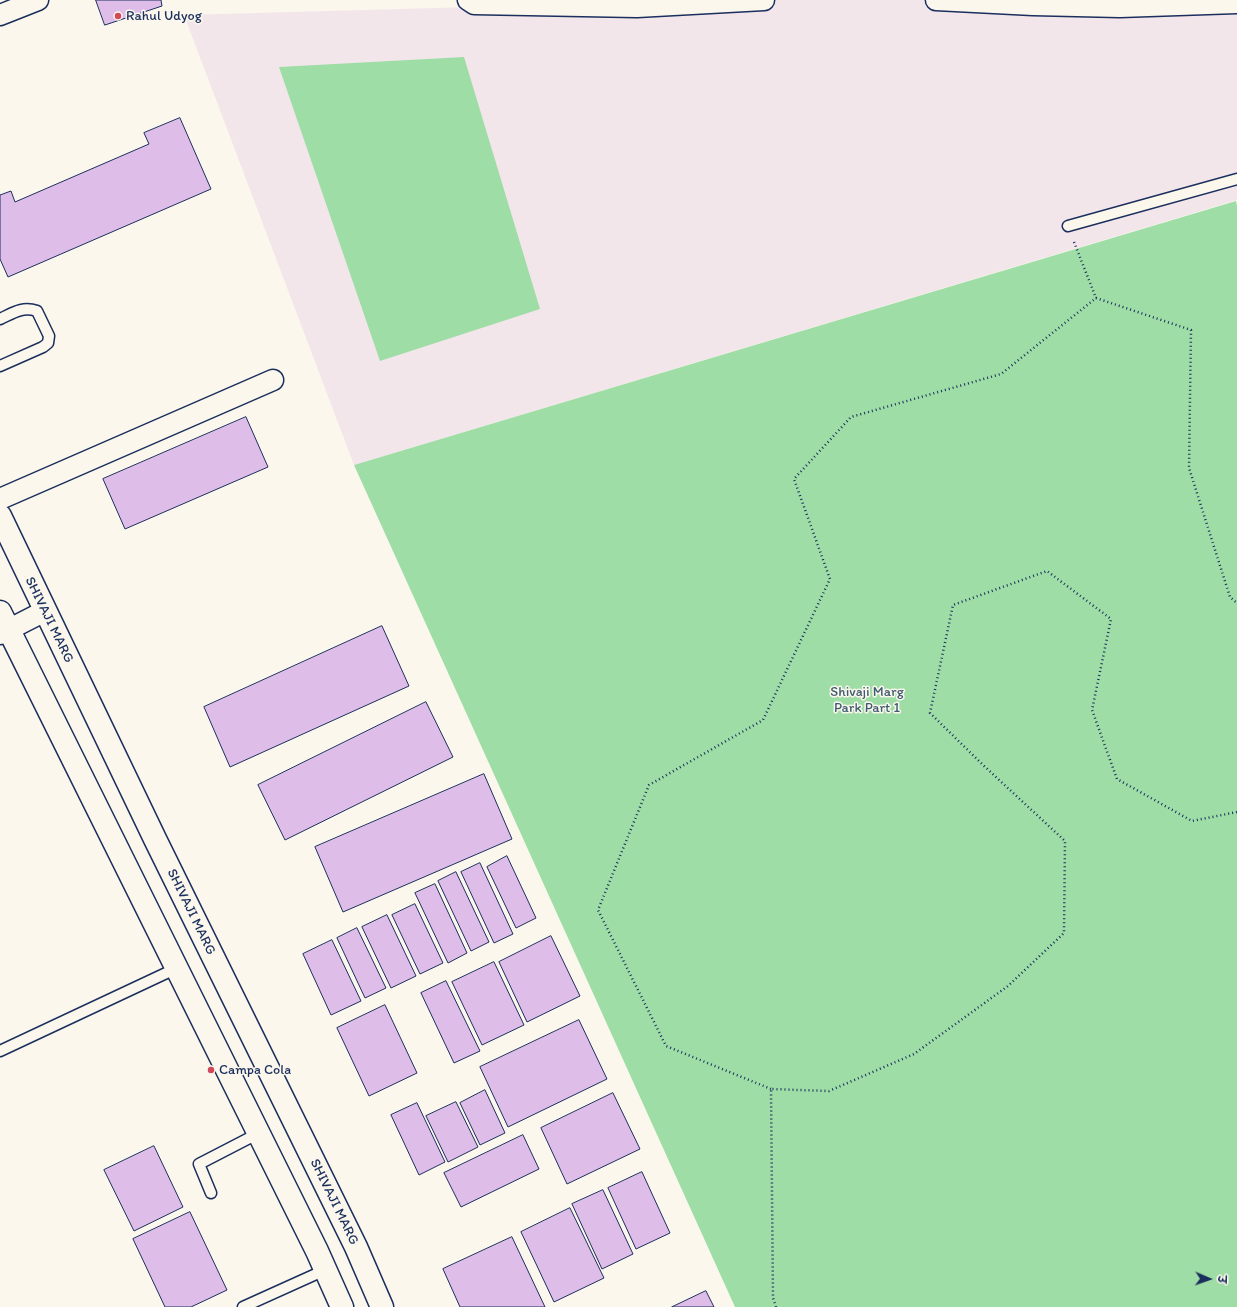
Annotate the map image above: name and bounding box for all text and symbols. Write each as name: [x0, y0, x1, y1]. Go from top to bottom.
place label: Rahul Udyog: [126, 8, 202, 24]
marker: Rahul Udyog: [113, 11, 123, 21]
street label: SHIVAJI MARG: [21, 574, 77, 666]
park label: Shivaji Marg Park Part 1: [830, 684, 904, 716]
street label: SHIVAJI MARG: [163, 866, 219, 958]
place label: Campa Cola: [219, 1062, 291, 1078]
marker: Campa Cola: [206, 1065, 216, 1075]
street label: SHIVAJI MARG: [306, 1156, 362, 1248]
north arrow: [1189, 1259, 1229, 1299]
text: उ: [1215, 1276, 1228, 1283]

